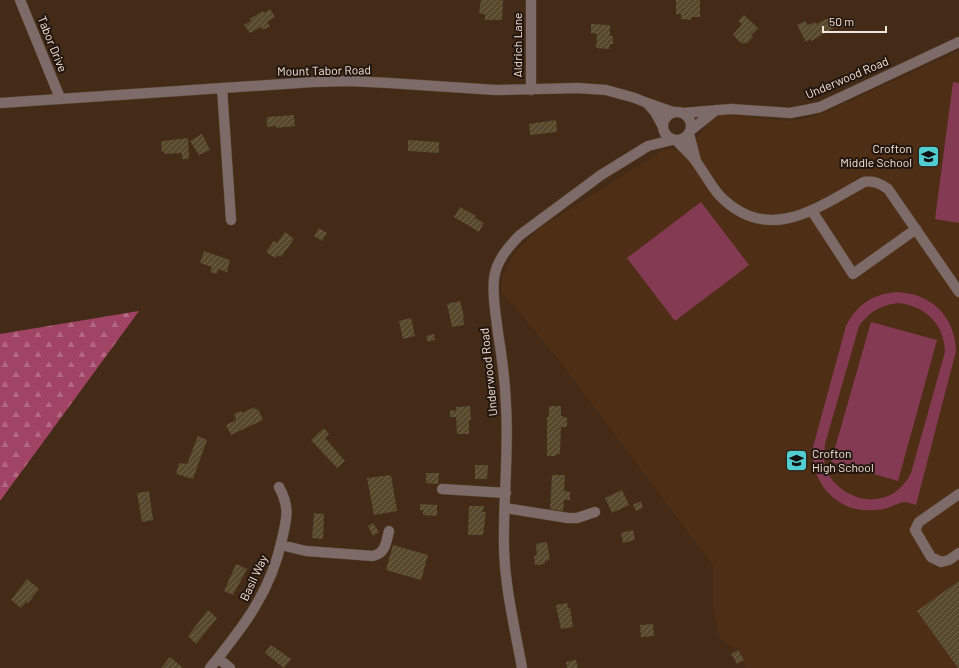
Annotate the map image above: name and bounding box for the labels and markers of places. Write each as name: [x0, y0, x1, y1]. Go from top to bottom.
place label: Crofton Middle School: [840, 141, 912, 169]
school or university icon: Crofton Middle School: [915, 143, 941, 169]
place label: Crofton High School: [812, 446, 874, 474]
school or university icon: Crofton High School: [784, 448, 810, 474]

